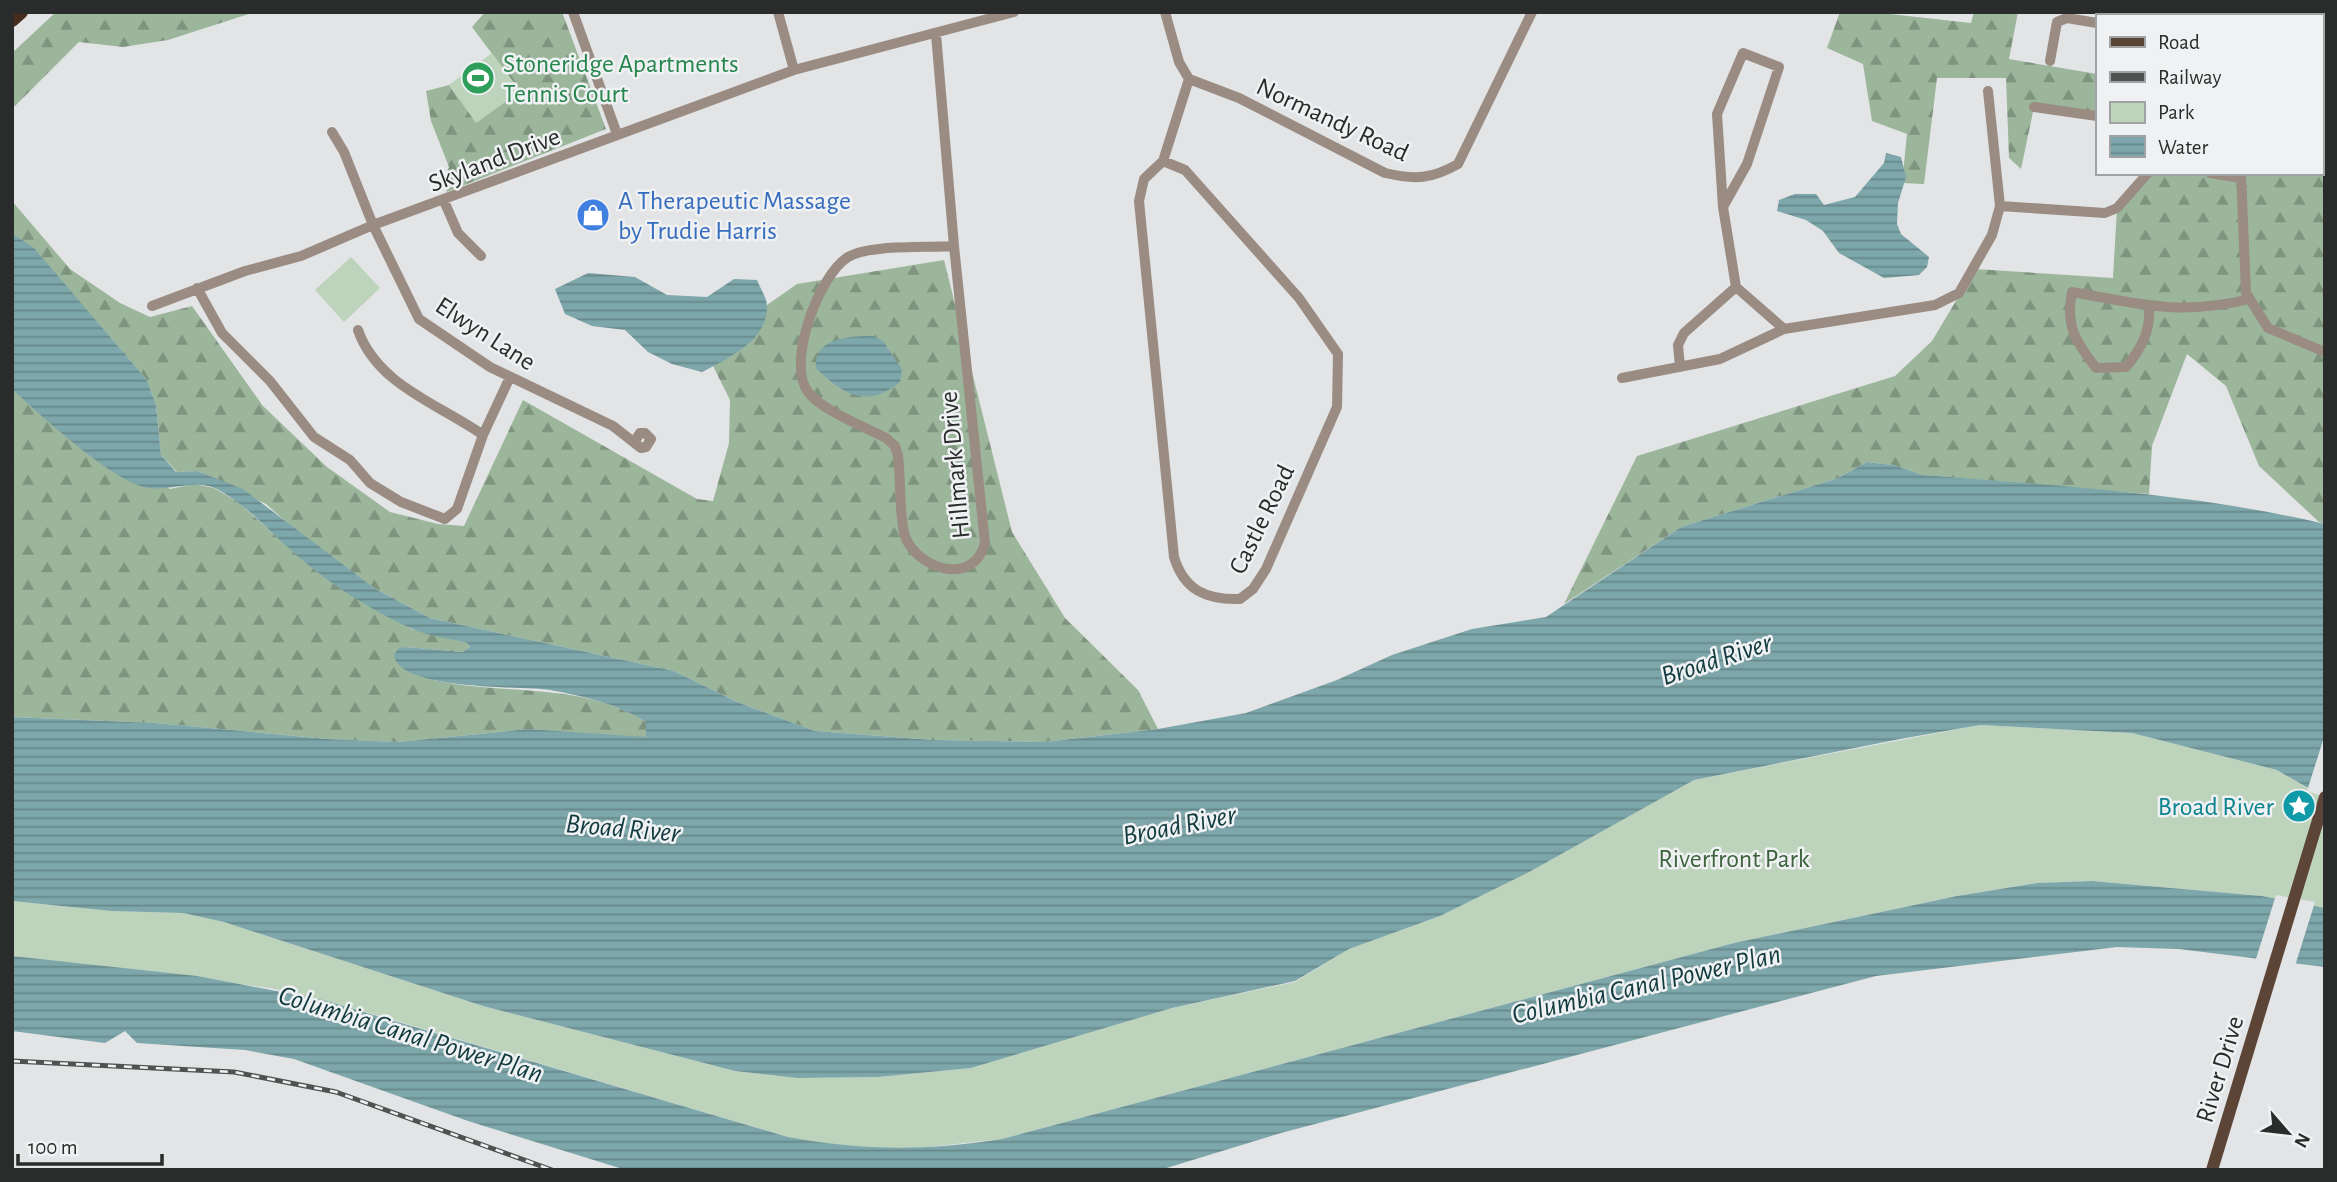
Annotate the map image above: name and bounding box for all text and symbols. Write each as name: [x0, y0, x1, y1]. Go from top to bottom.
legend: [2096, 14, 2323, 175]
text: Road: [2158, 32, 2200, 53]
place label: Stoneridge Apartments Tennis Court: [503, 51, 739, 107]
sports icon: Stoneridge Apartments Tennis Court: [459, 59, 497, 97]
text: Railway: [2158, 67, 2221, 88]
street label: Normandy Road: [1252, 73, 1413, 166]
text: Park: [2158, 102, 2195, 123]
street label: Skyland Drive: [425, 123, 564, 197]
text: Water: [2158, 137, 2208, 158]
place label: A Therapeutic Massage by Trudie Harris: [618, 188, 851, 244]
shop icon: A Therapeutic Massage by Trudie Harris: [574, 196, 612, 234]
street label: Elwyn Lane: [431, 292, 540, 376]
street label: Hillmark Drive: [936, 390, 974, 540]
street label: Castle Road: [1224, 461, 1299, 578]
water label: Broad River: [1658, 629, 1776, 691]
place icon: Broad River: [2280, 787, 2318, 825]
place label: Broad River: [2158, 794, 2275, 820]
water label: Broad River: [1120, 801, 1239, 851]
water label: Broad River: [564, 810, 682, 848]
park label: Riverfront Park: [1658, 846, 1810, 872]
water label: Columbia Canal Power Plan: [1509, 940, 1783, 1030]
water label: Columbia Canal Power Plan: [275, 981, 546, 1088]
street label: River Drive: [2191, 1013, 2248, 1126]
north arrow: [2253, 1098, 2323, 1168]
scale bar: [18, 1122, 161, 1166]
text: N: [2290, 1130, 2313, 1151]
text: 100 m: [28, 1137, 78, 1158]

